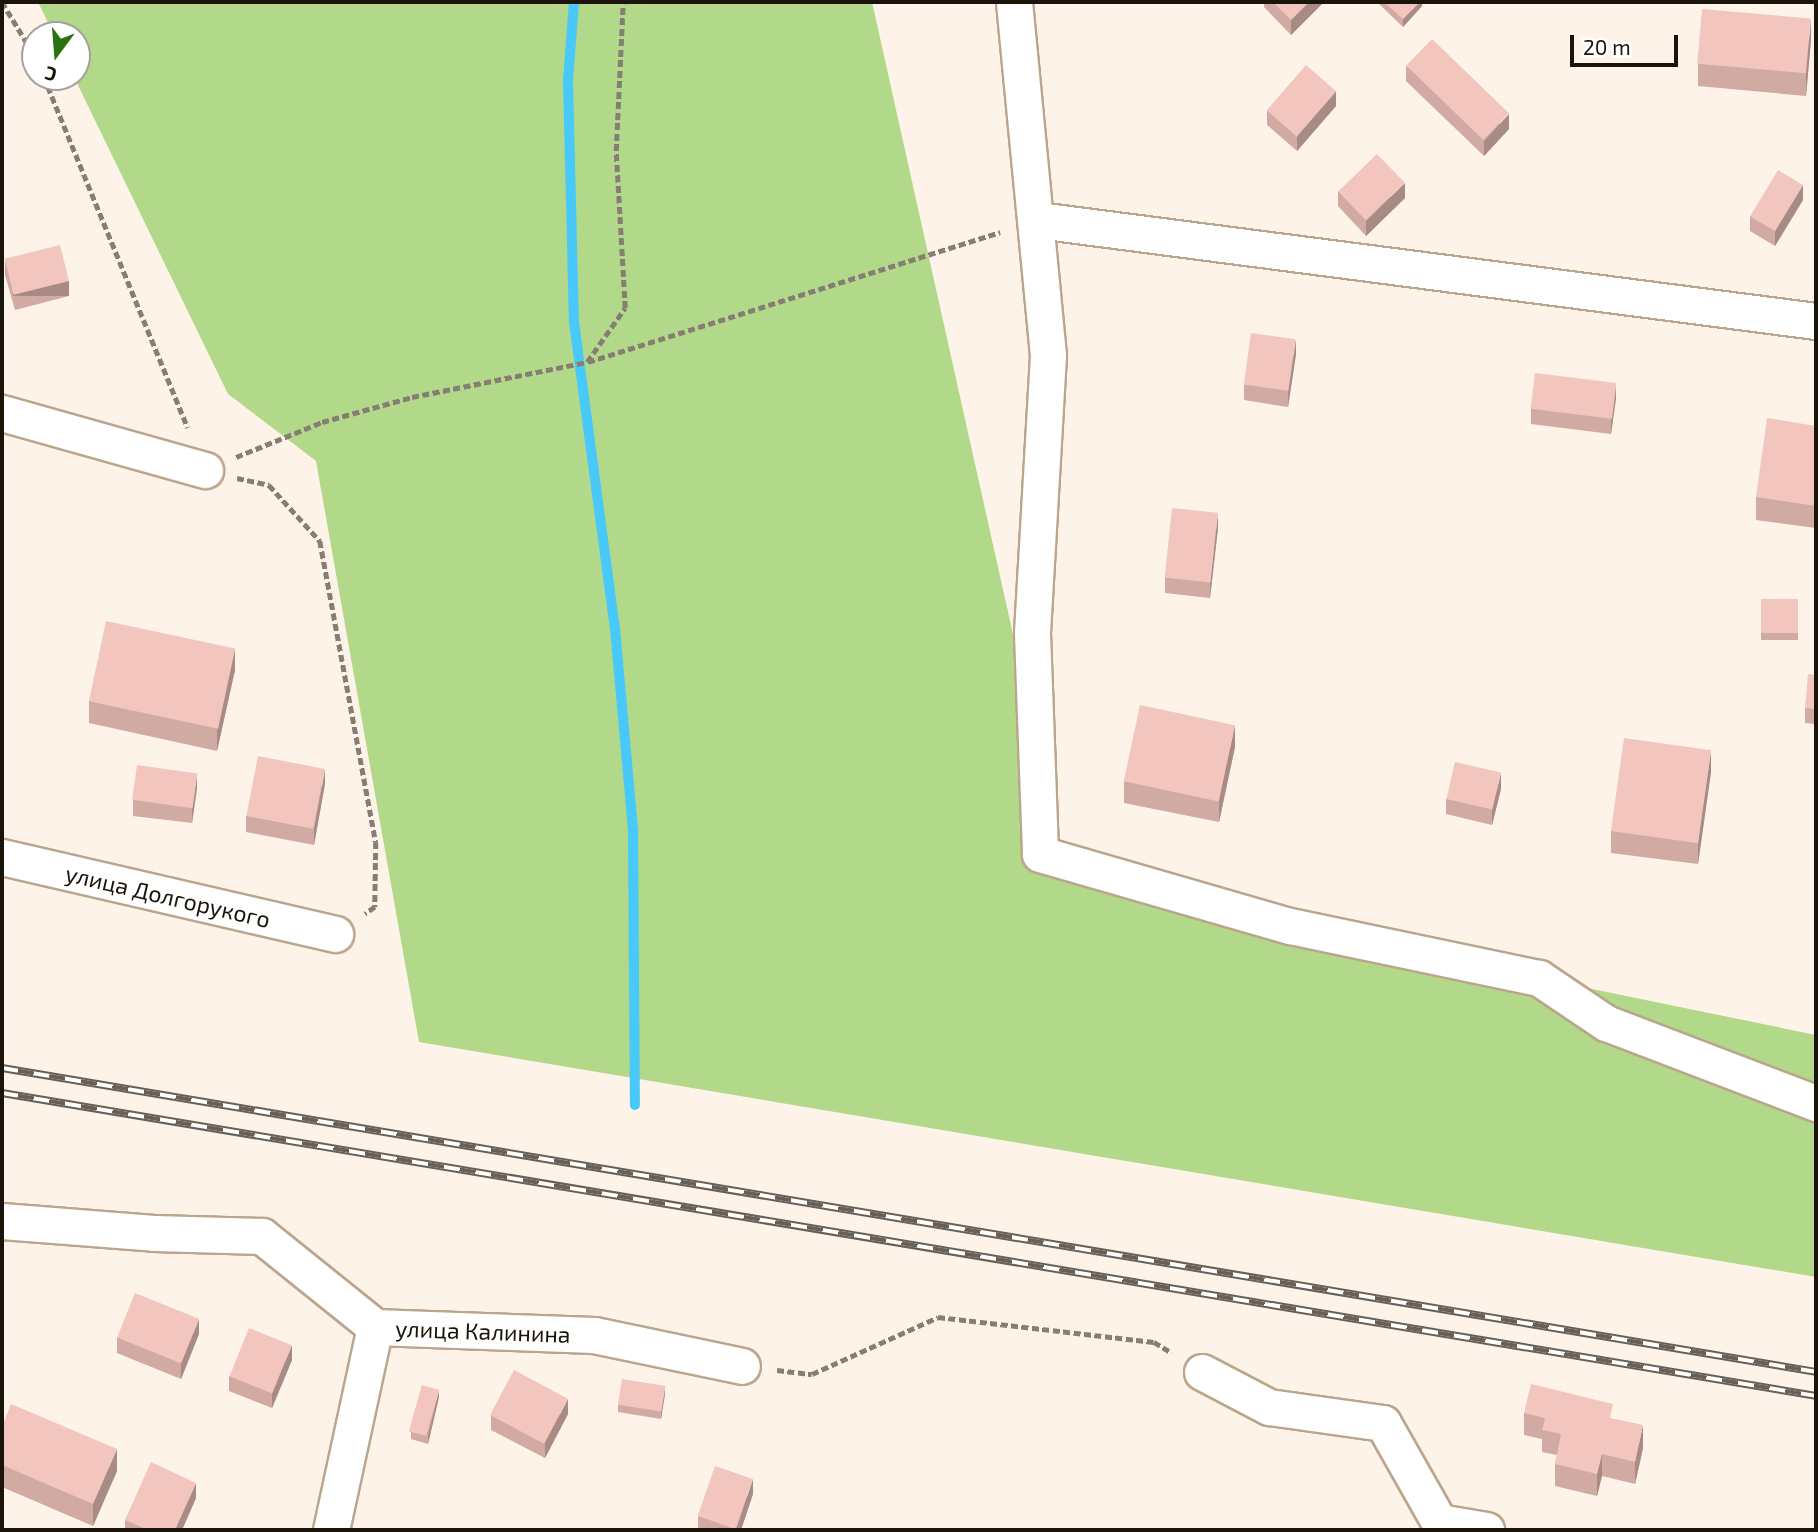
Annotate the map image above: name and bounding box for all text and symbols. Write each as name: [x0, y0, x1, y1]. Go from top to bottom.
north arrow: [21, 21, 91, 91]
scale bar: [1573, 21, 1682, 65]
text: 20 m: [1583, 34, 1631, 59]
text: С: [42, 62, 59, 87]
street label: улица Долгорукого: [63, 859, 273, 933]
street label: улица Калинина: [395, 1314, 571, 1348]

